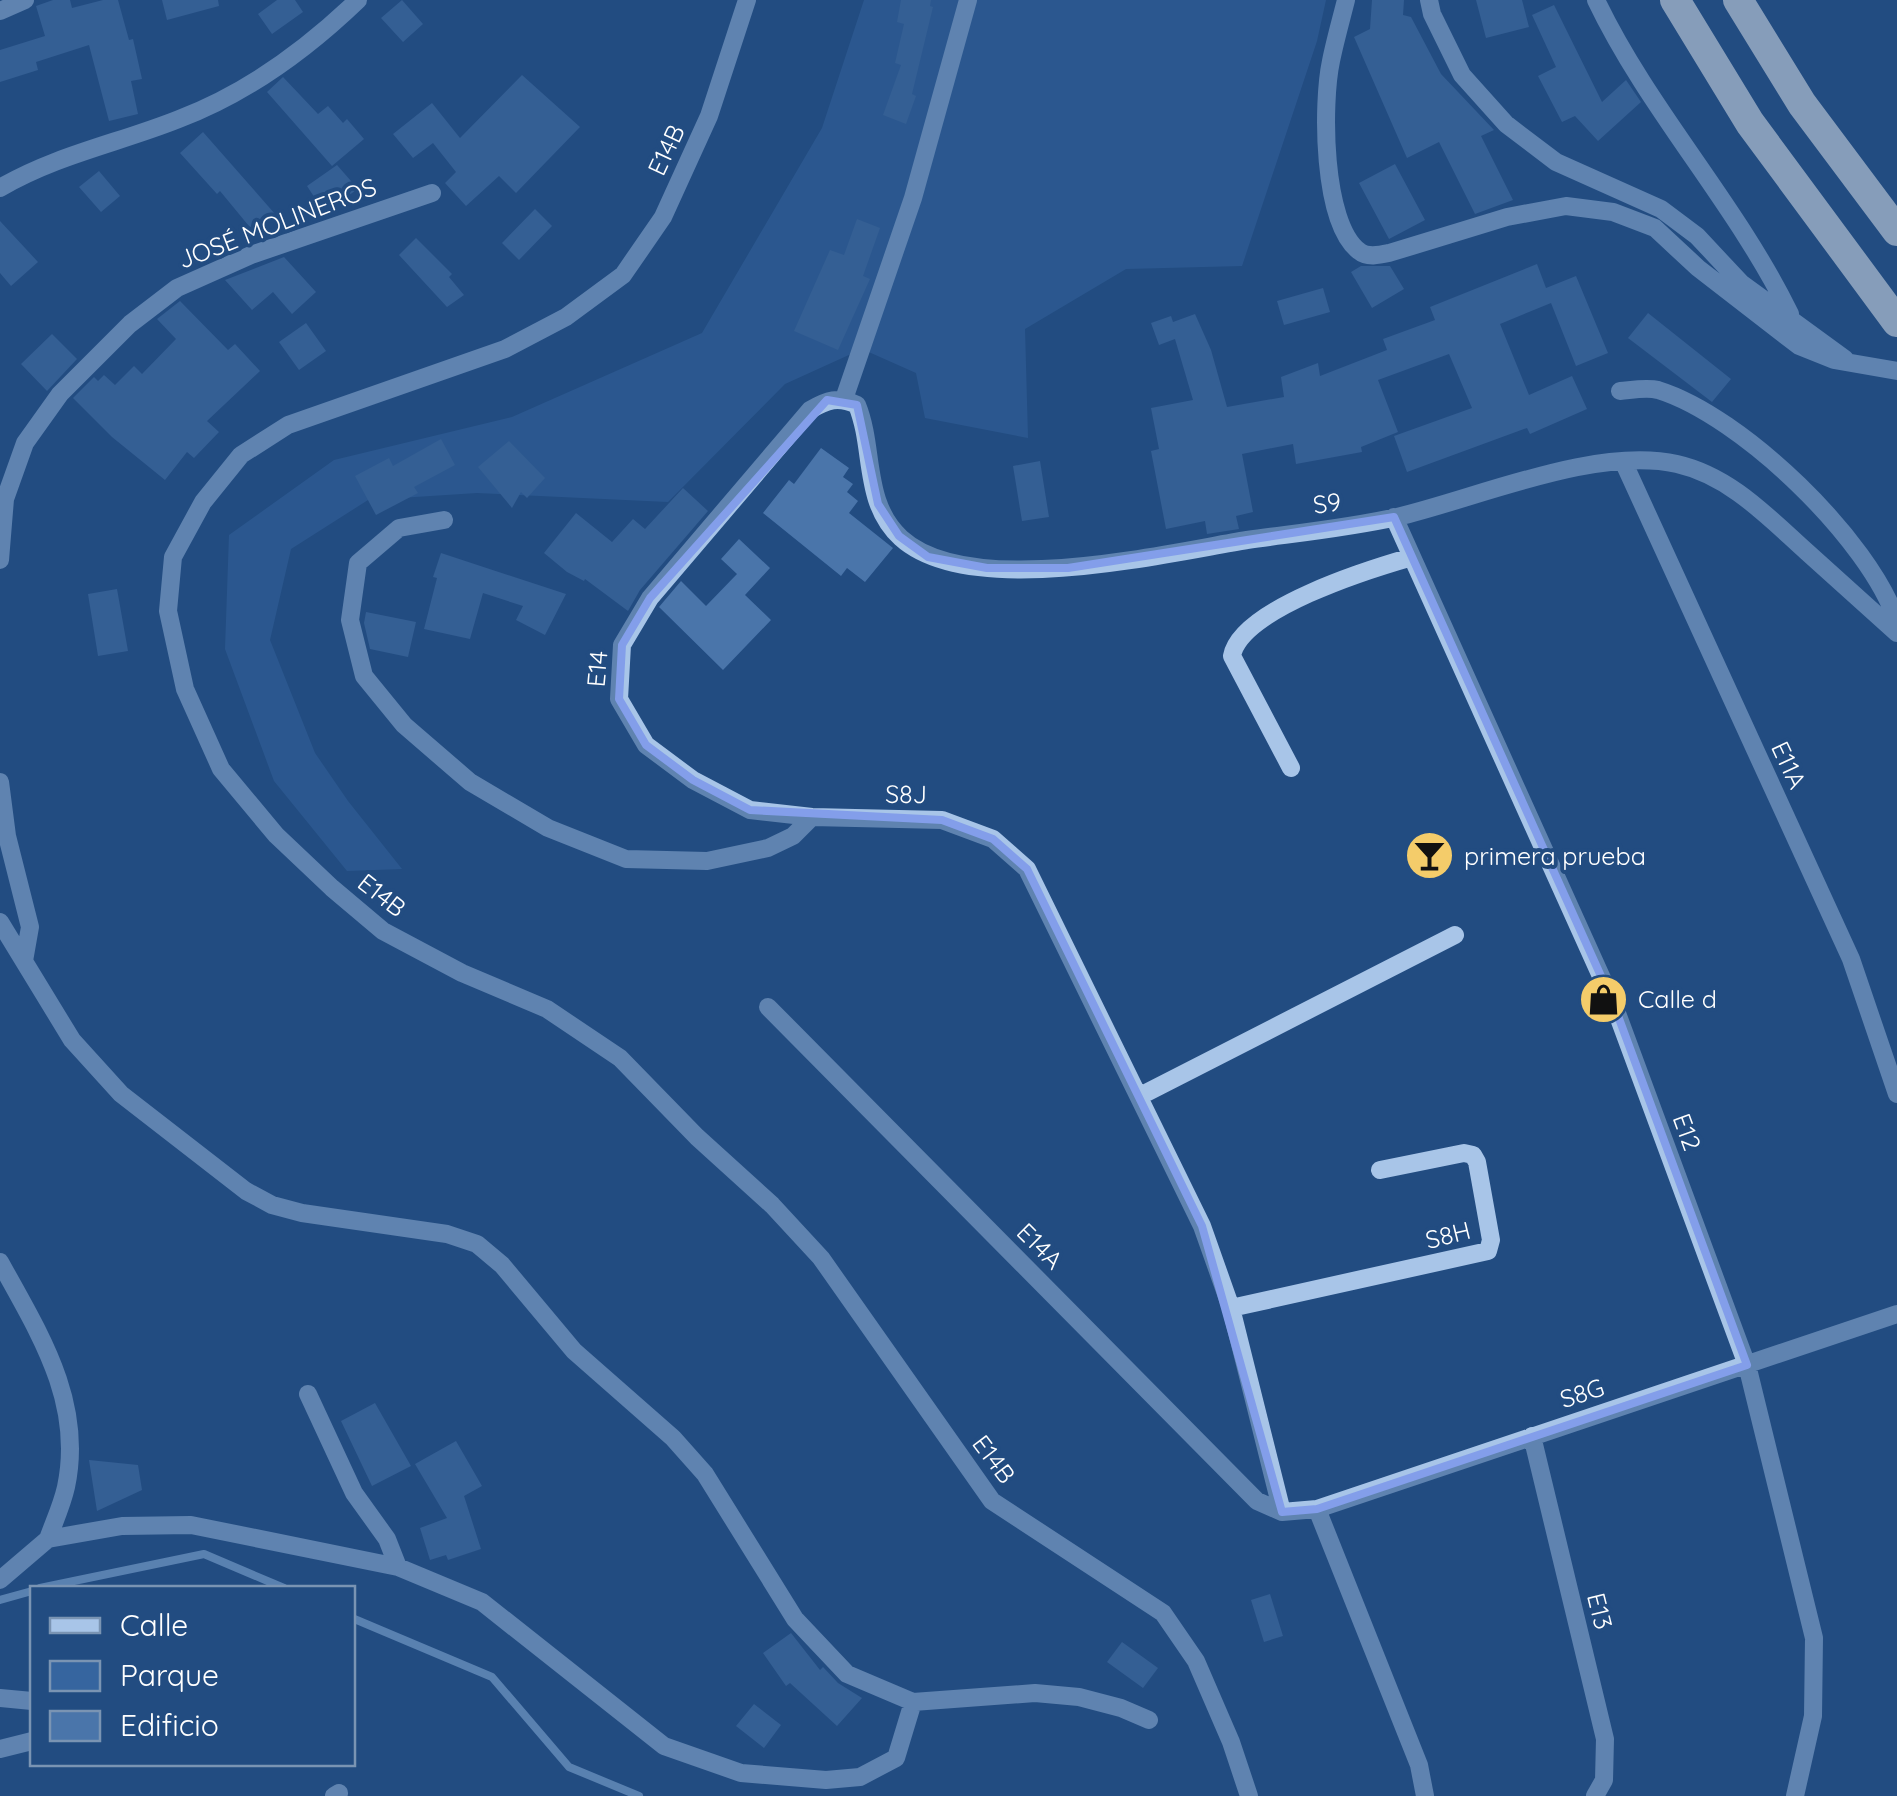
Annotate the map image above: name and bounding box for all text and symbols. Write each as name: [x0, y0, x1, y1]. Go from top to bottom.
street label: E14B: [640, 119, 691, 180]
street label: JOSÉ MOLINEROS: [173, 170, 380, 275]
street label: S9: [1311, 485, 1343, 520]
street label: E14: [579, 650, 614, 688]
street label: E11A: [1765, 736, 1814, 793]
street label: S8J: [885, 778, 927, 809]
bar icon: primera prueba: [1403, 830, 1455, 882]
place label: primera prueba: [1464, 840, 1646, 871]
street label: E14B: [352, 866, 413, 923]
shop icon: Calle d: [1577, 973, 1629, 1025]
place label: Calle d: [1638, 983, 1717, 1014]
street label: E12: [1667, 1109, 1708, 1155]
street label: S8H: [1422, 1214, 1474, 1255]
street label: E14A: [1011, 1216, 1070, 1275]
street label: S8G: [1556, 1371, 1608, 1414]
street label: E14B: [966, 1428, 1023, 1489]
legend: [30, 1586, 355, 1766]
street label: E13: [1581, 1589, 1620, 1632]
text: Calle: [120, 1606, 188, 1644]
text: Parque: [120, 1656, 219, 1694]
text: Edificio: [120, 1706, 219, 1744]

